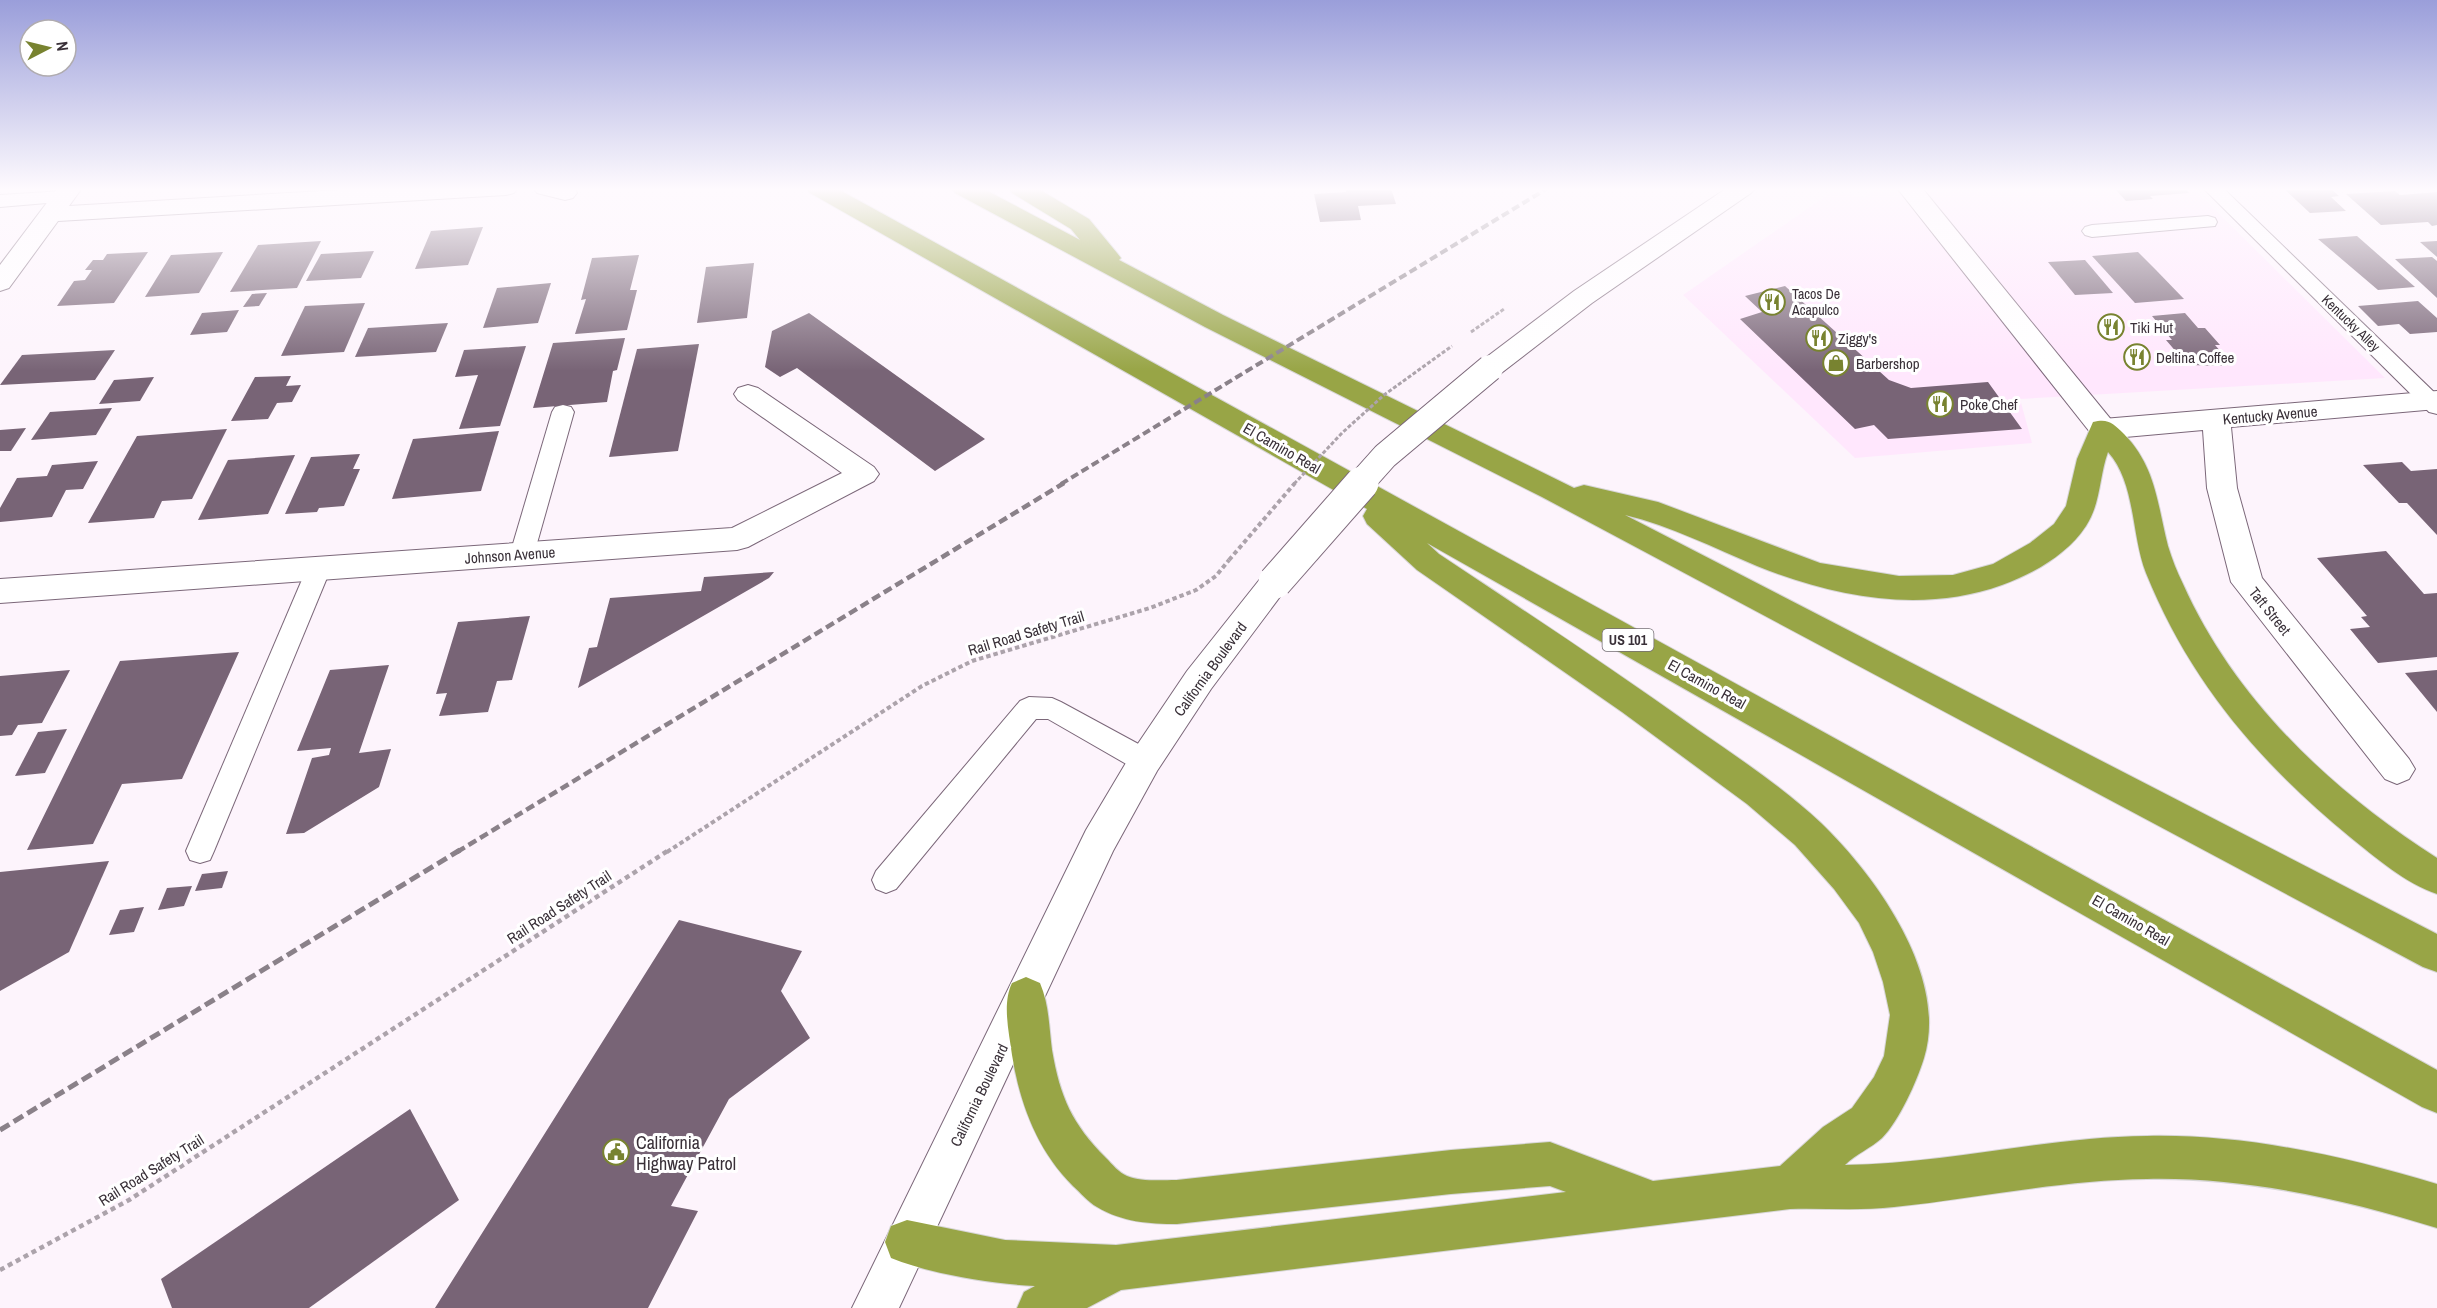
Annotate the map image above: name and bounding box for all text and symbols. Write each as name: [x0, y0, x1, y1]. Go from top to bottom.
north arrow: [18, 18, 78, 78]
text: N: [51, 40, 74, 52]
place label: Tacos De Acapulco: [1791, 285, 1840, 319]
restaurant icon: Tacos De Acapulco: [1757, 287, 1787, 317]
street label: Kentucky Alley: [2318, 291, 2384, 356]
restaurant icon: Tiki Hut: [2096, 312, 2126, 342]
place label: Tiki Hut: [2130, 317, 2173, 338]
restaurant icon: Ziggy's: [1804, 323, 1834, 353]
place label: Ziggy's: [1838, 328, 1877, 349]
restaurant icon: Deltina Coffee: [2122, 342, 2152, 372]
place label: Deltina Coffee: [2156, 347, 2235, 368]
shop icon: Barbershop: [1821, 348, 1851, 378]
place label: Barbershop: [1856, 353, 1920, 374]
restaurant icon: Poke Chef: [1925, 389, 1955, 419]
place label: Poke Chef: [1960, 394, 2018, 415]
street label: Kentucky Avenue: [2222, 400, 2318, 430]
street label: El Camino Real: [1239, 417, 1325, 479]
street label: Johnson Avenue: [464, 541, 556, 569]
street label: Taft Street: [2244, 583, 2296, 640]
street label: Rail Road Safety Trail: [965, 605, 1087, 661]
street label: California Boulevard: [1169, 617, 1251, 721]
road number: US 101: [1602, 629, 1654, 651]
street label: El Camino Real: [1664, 654, 1750, 714]
street label: Rail Road Safety Trail: [503, 865, 615, 949]
street label: El Camino Real: [2088, 889, 2174, 951]
street label: California Boulevard: [945, 1040, 1013, 1150]
street label: Rail Road Safety Trail: [94, 1129, 208, 1211]
place label: California Highway Patrol: [636, 1130, 736, 1176]
public building icon: California Highway Patrol: [601, 1137, 631, 1167]

